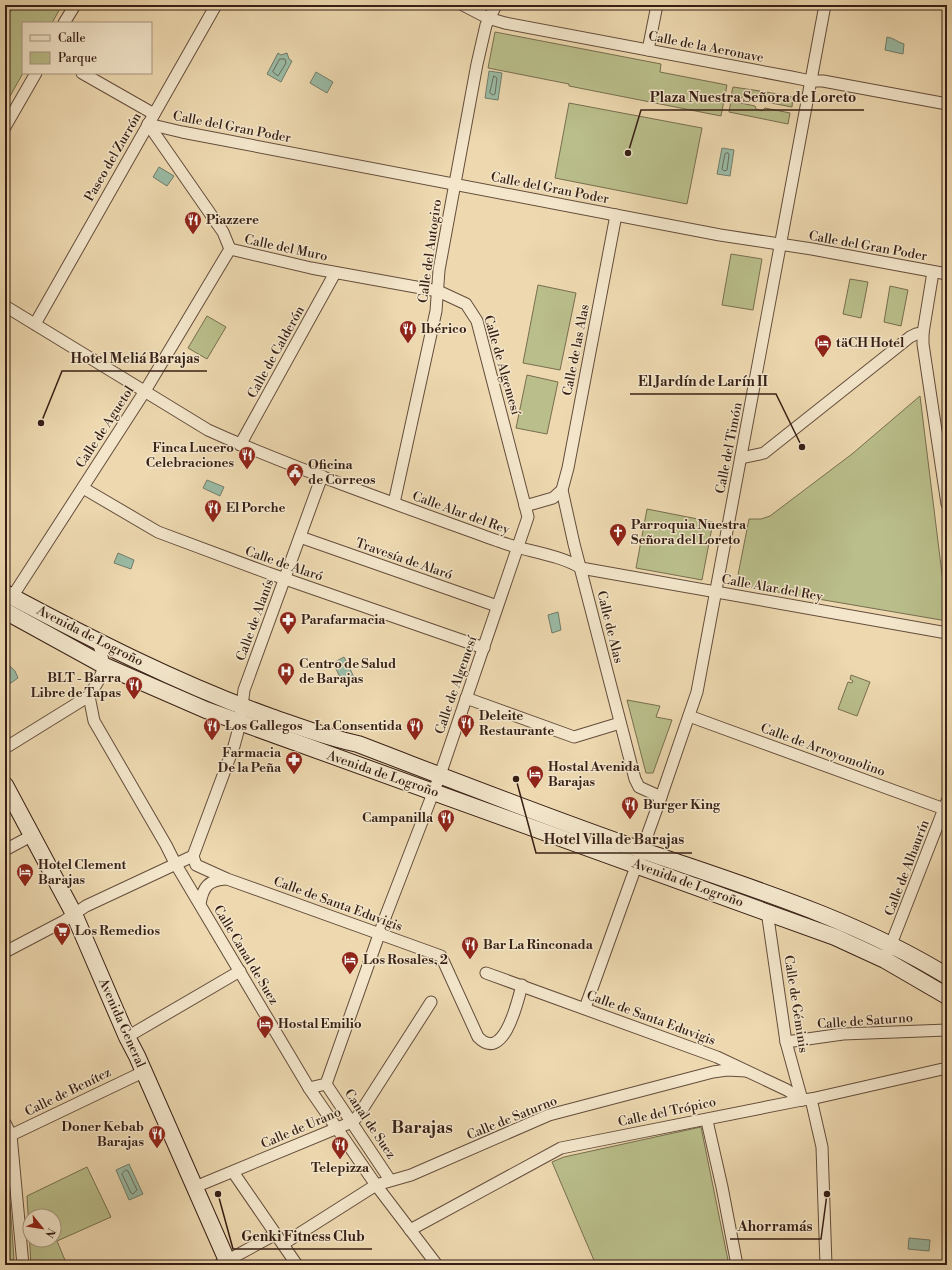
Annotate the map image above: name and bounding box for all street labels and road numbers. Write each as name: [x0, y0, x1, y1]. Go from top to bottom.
street label: Calle de la Aeronave: [647, 28, 765, 66]
street label: Calle del Gran Poder: [172, 108, 293, 146]
street label: Paseo del Zurrón: [81, 110, 145, 204]
street label: Calle del Gran Poder: [490, 169, 611, 207]
street label: Calle del Autogiro: [415, 198, 445, 304]
street label: Calle del Gran Poder: [808, 228, 929, 264]
street label: Calle del Muro: [243, 231, 329, 265]
street label: Calle de Calderón: [244, 303, 308, 401]
street label: Calle de las Alas: [559, 303, 593, 397]
street label: Calle de Algemesí: [480, 313, 524, 417]
street label: Calle de Aguetol: [73, 383, 138, 471]
street label: Calle del Timón: [712, 401, 746, 495]
street label: Calle Alar del Rey: [410, 488, 512, 538]
street label: Travesía de Alaró: [353, 535, 455, 583]
street label: Calle de Alaró: [243, 543, 325, 585]
street label: Calle Alar del Rey: [720, 571, 824, 605]
street label: Calle de Alanís: [233, 577, 277, 663]
street label: Calle de Alas: [593, 589, 627, 665]
street label: Avenida de Logroño: [33, 602, 146, 670]
street label: Calle de Algemesí: [432, 633, 481, 736]
street label: Calle de Arroyomolino: [758, 720, 888, 780]
street label: Avenida de Logroño: [324, 747, 441, 801]
street label: Calle de Alhaurín: [881, 818, 933, 918]
street label: Avenida de Logroño: [629, 855, 746, 911]
street label: Calle de Santa Eduvigis: [271, 873, 405, 935]
street label: Calle Canal de Suez: [210, 902, 282, 1008]
street label: Calle de Géminis: [780, 954, 812, 1054]
street label: Avenida General: [95, 975, 149, 1070]
street label: Calle de Santa Eduvigis: [584, 987, 718, 1049]
street label: Calle de Saturno: [817, 1010, 913, 1032]
street label: Calle de Benítez: [22, 1064, 114, 1120]
street label: Canal de Suez: [341, 1086, 399, 1162]
street label: Calle de Saturno: [464, 1093, 560, 1143]
street label: Calle del Trópico: [616, 1094, 718, 1130]
street label: Calle de Urano: [258, 1104, 344, 1152]

